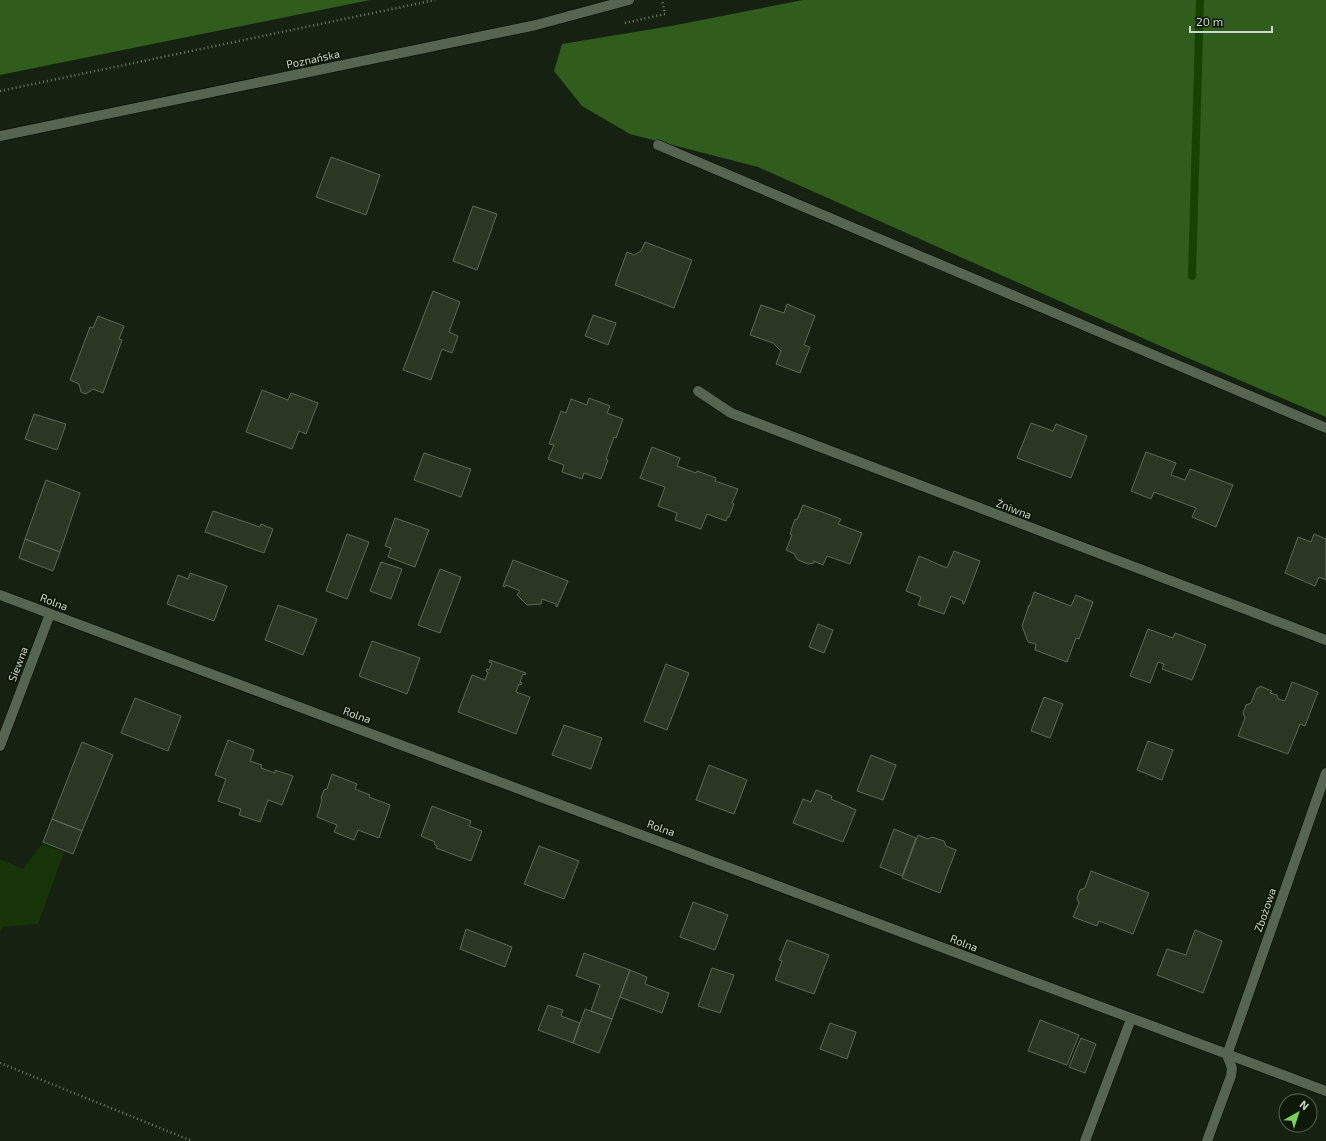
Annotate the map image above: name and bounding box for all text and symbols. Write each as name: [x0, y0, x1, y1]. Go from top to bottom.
scale bar: [1190, 8, 1272, 34]
text: 20 m: [1196, 14, 1223, 28]
street label: Poznańska: [285, 47, 341, 71]
street label: Żniwna: [995, 496, 1034, 521]
street label: Rolna: [38, 590, 70, 613]
street label: Siewna: [5, 645, 30, 683]
street label: Rolna: [341, 704, 373, 726]
street label: Rolna: [645, 817, 677, 839]
street label: Zbożowa: [1251, 886, 1278, 934]
street label: Rolna: [948, 931, 980, 954]
north arrow: [1278, 1093, 1318, 1133]
text: N: [1297, 1097, 1312, 1112]

